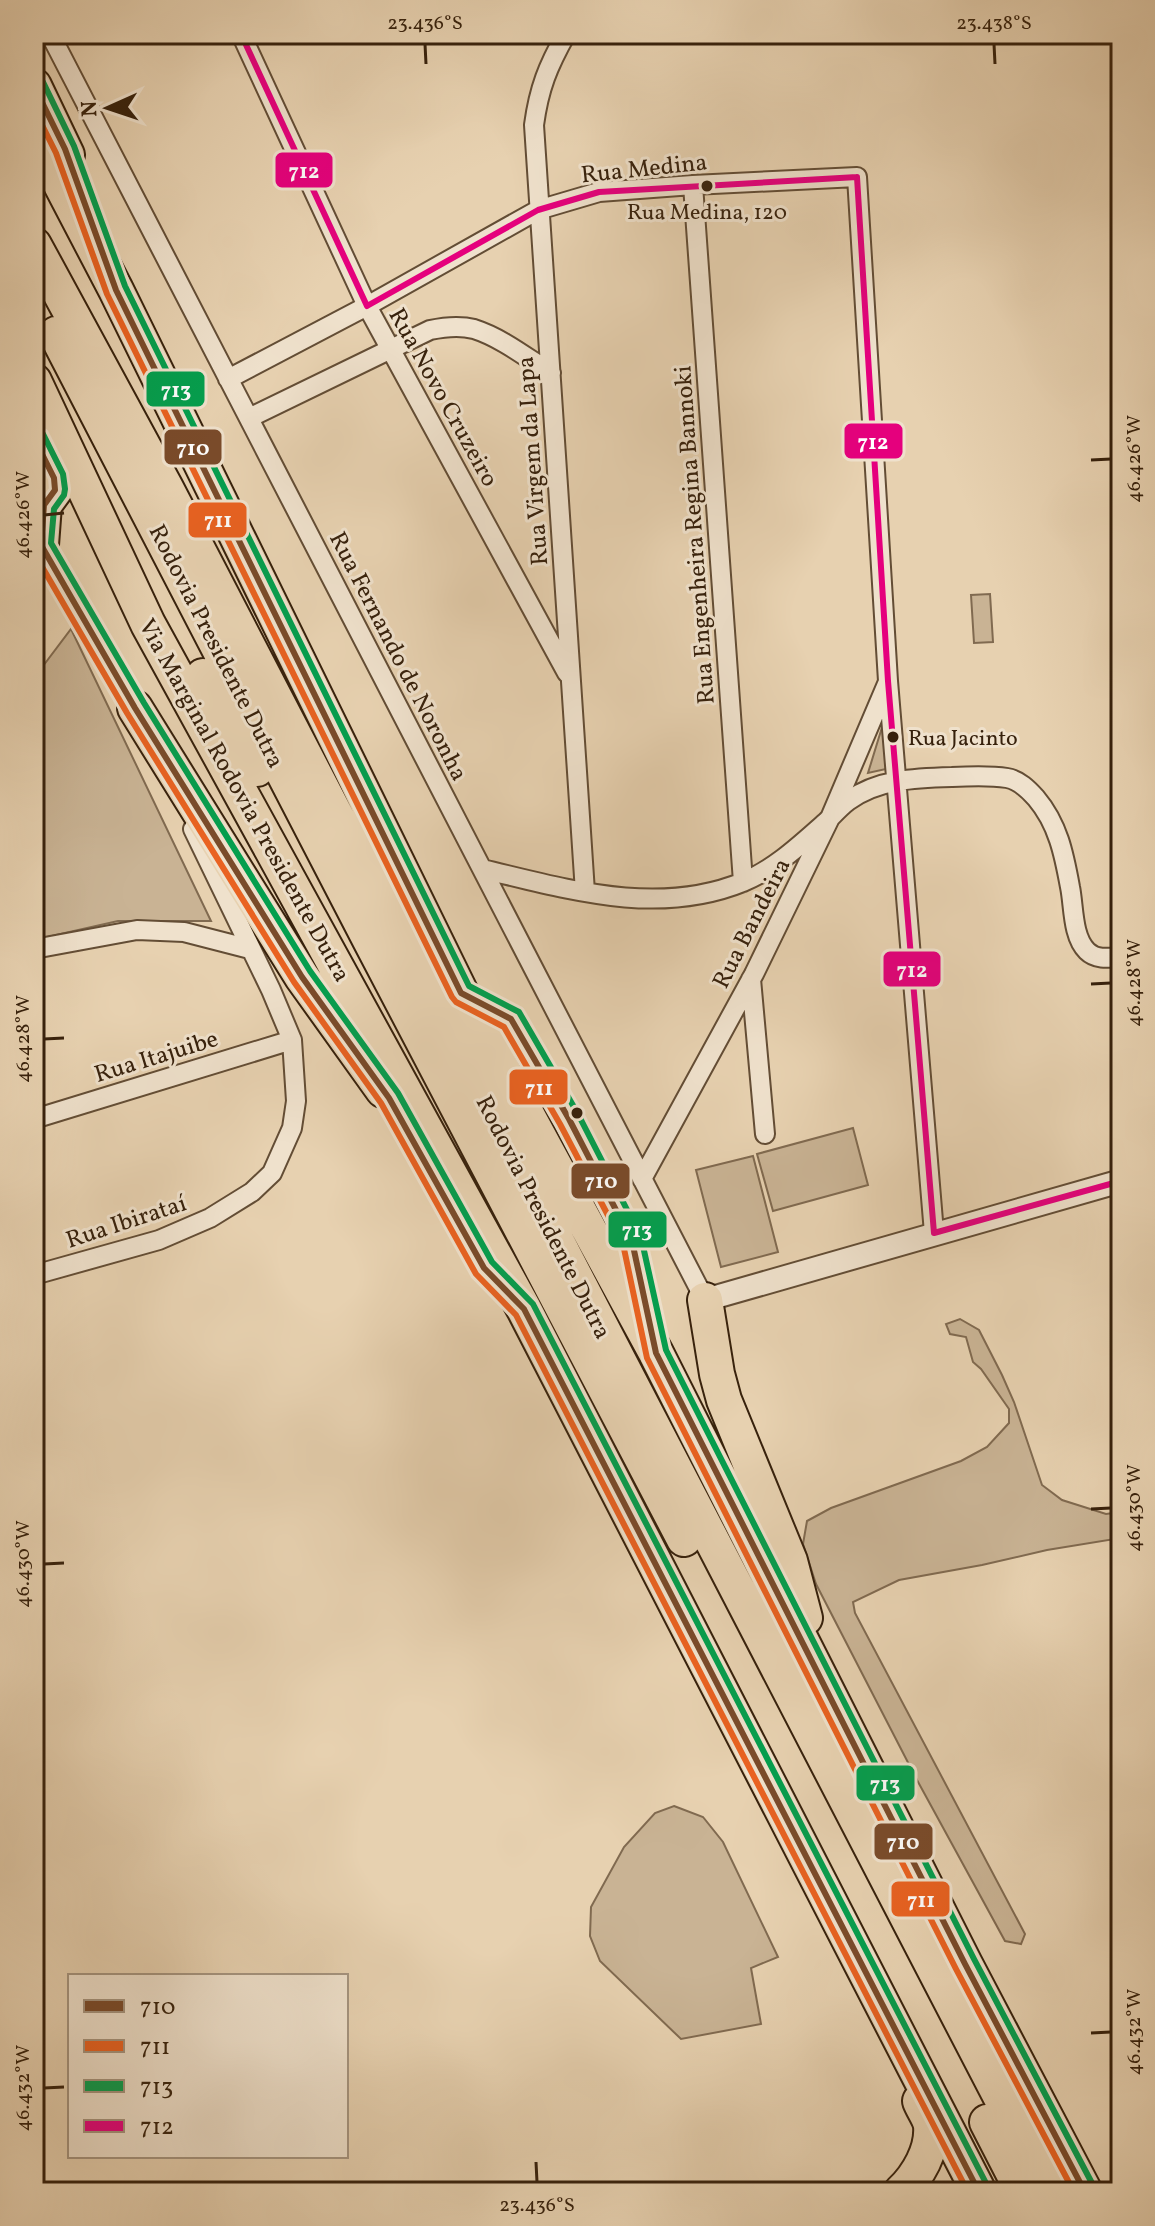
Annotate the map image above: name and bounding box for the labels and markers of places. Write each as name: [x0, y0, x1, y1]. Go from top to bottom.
marker: Rua Medina, 120: [699, 178, 715, 194]
place label: Rua Medina, 120: [627, 198, 787, 229]
place label: Rua Jacinto: [908, 724, 1018, 755]
marker: Rua Jacinto: [885, 729, 901, 745]
unlabelled marker: [569, 1105, 585, 1121]

